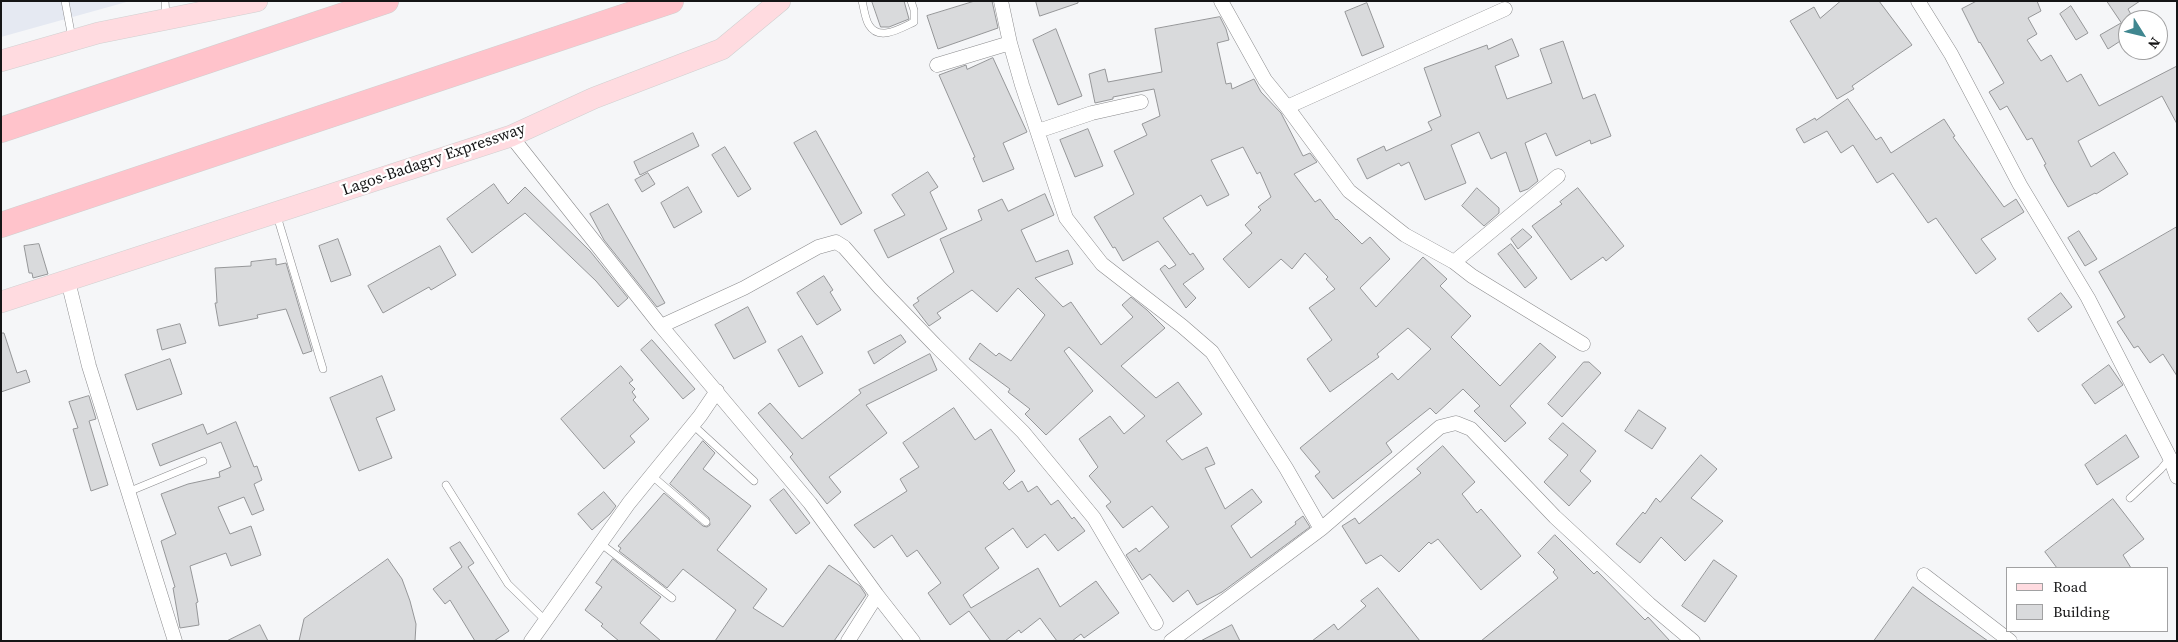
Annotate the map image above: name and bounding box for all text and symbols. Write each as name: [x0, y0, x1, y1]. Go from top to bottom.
north arrow: [2118, 10, 2168, 60]
text: N: [2143, 33, 2165, 53]
street label: Lagos-Badagry Expressway: [340, 120, 528, 200]
legend: [2006, 567, 2168, 632]
text: Road: [2053, 576, 2087, 597]
text: Building: [2053, 601, 2110, 622]

